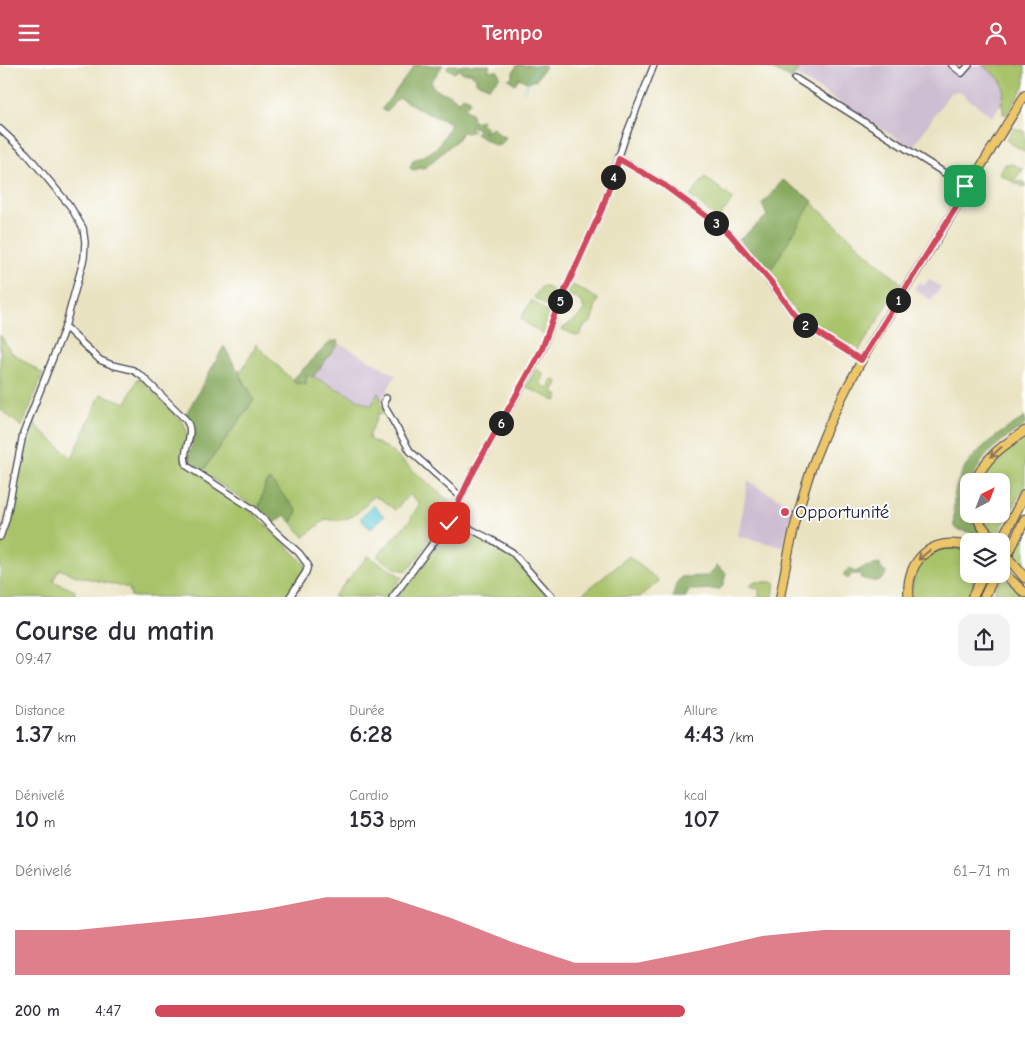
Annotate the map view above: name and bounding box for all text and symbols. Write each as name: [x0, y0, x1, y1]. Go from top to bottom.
icon: menu: [15, 19, 43, 47]
icon: person: [982, 19, 1010, 47]
text: Tempo: [482, 20, 543, 46]
pin: 4: [600, 165, 626, 189]
pin: [944, 165, 986, 207]
text: 4: [610, 169, 617, 186]
icon: arrive: [951, 172, 979, 200]
pin: 3: [704, 211, 728, 235]
text: 3: [713, 215, 720, 232]
pin: 1: [886, 287, 910, 313]
pin: 5: [548, 289, 572, 313]
text: 1: [896, 292, 901, 309]
text: 5: [557, 293, 564, 310]
pin: 2: [792, 313, 818, 337]
text: 2: [802, 317, 809, 334]
pin: 6: [488, 411, 514, 435]
text: 6: [498, 415, 505, 432]
one-way arrow: [990, 447, 1003, 458]
north arrow: [960, 473, 1010, 523]
map controls: [960, 473, 1010, 583]
place label: Opportunité: [795, 501, 889, 523]
pin: [428, 502, 470, 544]
marker: Opportunité: [779, 506, 791, 518]
icon: check: [435, 509, 463, 537]
button: layers: [960, 533, 1010, 583]
one-way arrow: [918, 549, 931, 560]
button: share: [958, 614, 1010, 666]
text: Course du matin: [15, 615, 215, 647]
text: 09:47: [15, 650, 51, 668]
text: Distance: [15, 702, 65, 719]
text: Durée: [349, 702, 384, 719]
text: Allure: [684, 702, 717, 719]
text: 1.37: [15, 719, 53, 748]
text: 6:28: [349, 719, 393, 748]
text: 4:43: [684, 719, 725, 748]
text: km: [53, 729, 76, 746]
text: /km: [725, 729, 754, 746]
text: Dénivelé: [15, 787, 64, 804]
text: Cardio: [349, 787, 388, 804]
text: kcal: [684, 787, 707, 804]
text: 10: [15, 804, 39, 833]
text: 153: [349, 804, 385, 833]
text: 107: [684, 804, 719, 833]
text: m: [39, 814, 55, 831]
text: bpm: [385, 814, 416, 831]
text: Dénivelé: [15, 862, 71, 880]
text: 61–71 m: [953, 862, 1010, 880]
text: 200 m: [15, 1002, 60, 1020]
text: 4:47: [95, 1002, 121, 1020]

